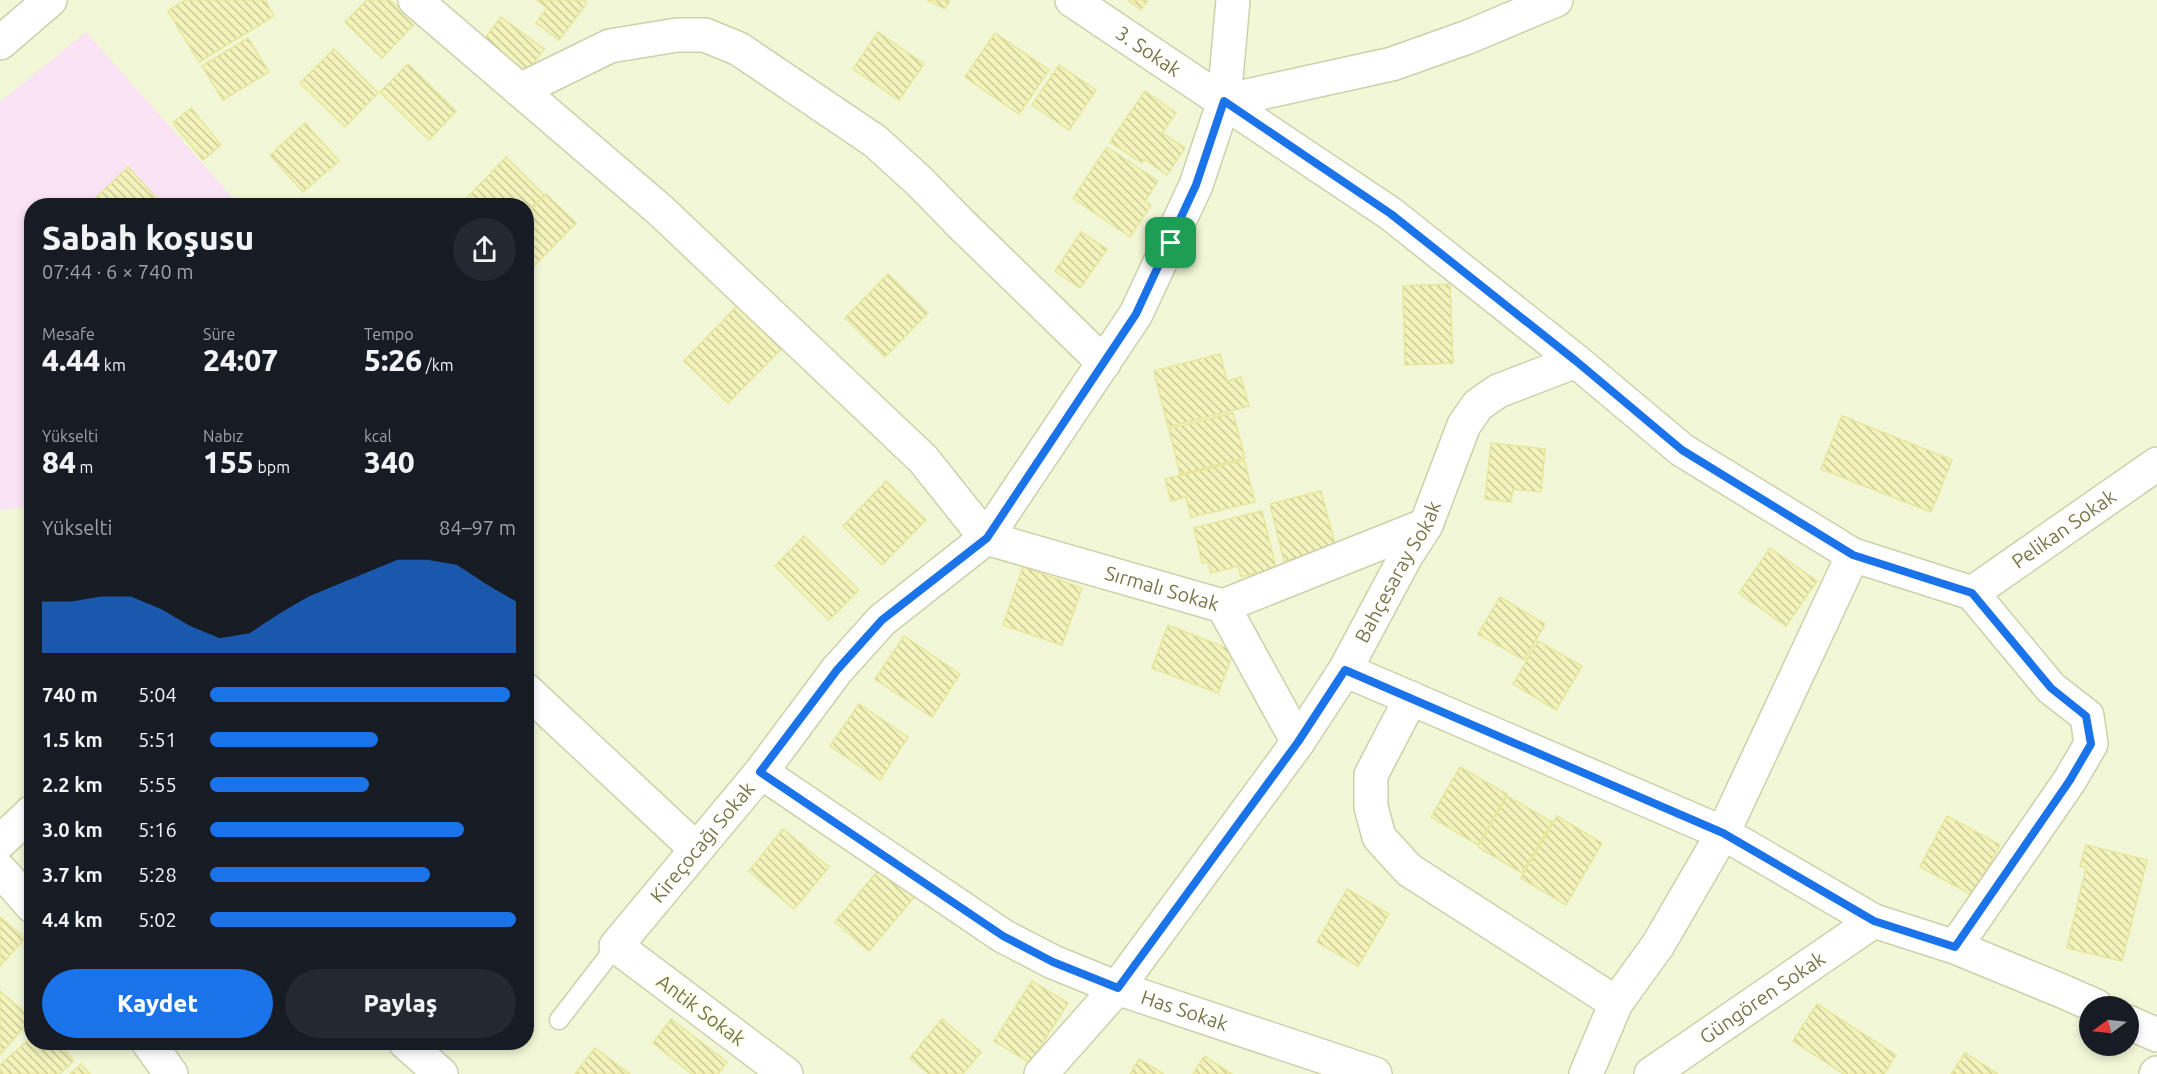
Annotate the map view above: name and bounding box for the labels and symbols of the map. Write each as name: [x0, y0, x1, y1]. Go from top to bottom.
street label: 3. Sokak: [1112, 21, 1186, 81]
pin: [1145, 217, 1196, 268]
street label: Pelikan Sokak: [2007, 484, 2120, 573]
street label: Bahçesaray Sokak: [1350, 498, 1445, 646]
street label: Sırmalı Sokak: [1102, 561, 1222, 615]
street label: Kireçocağı Sokak: [645, 777, 759, 907]
street label: Güngören Sokak: [1695, 946, 1829, 1048]
street label: Antik Sokak: [653, 969, 750, 1050]
street label: Has Sokak: [1138, 985, 1231, 1035]
north arrow: [2079, 996, 2139, 1056]

